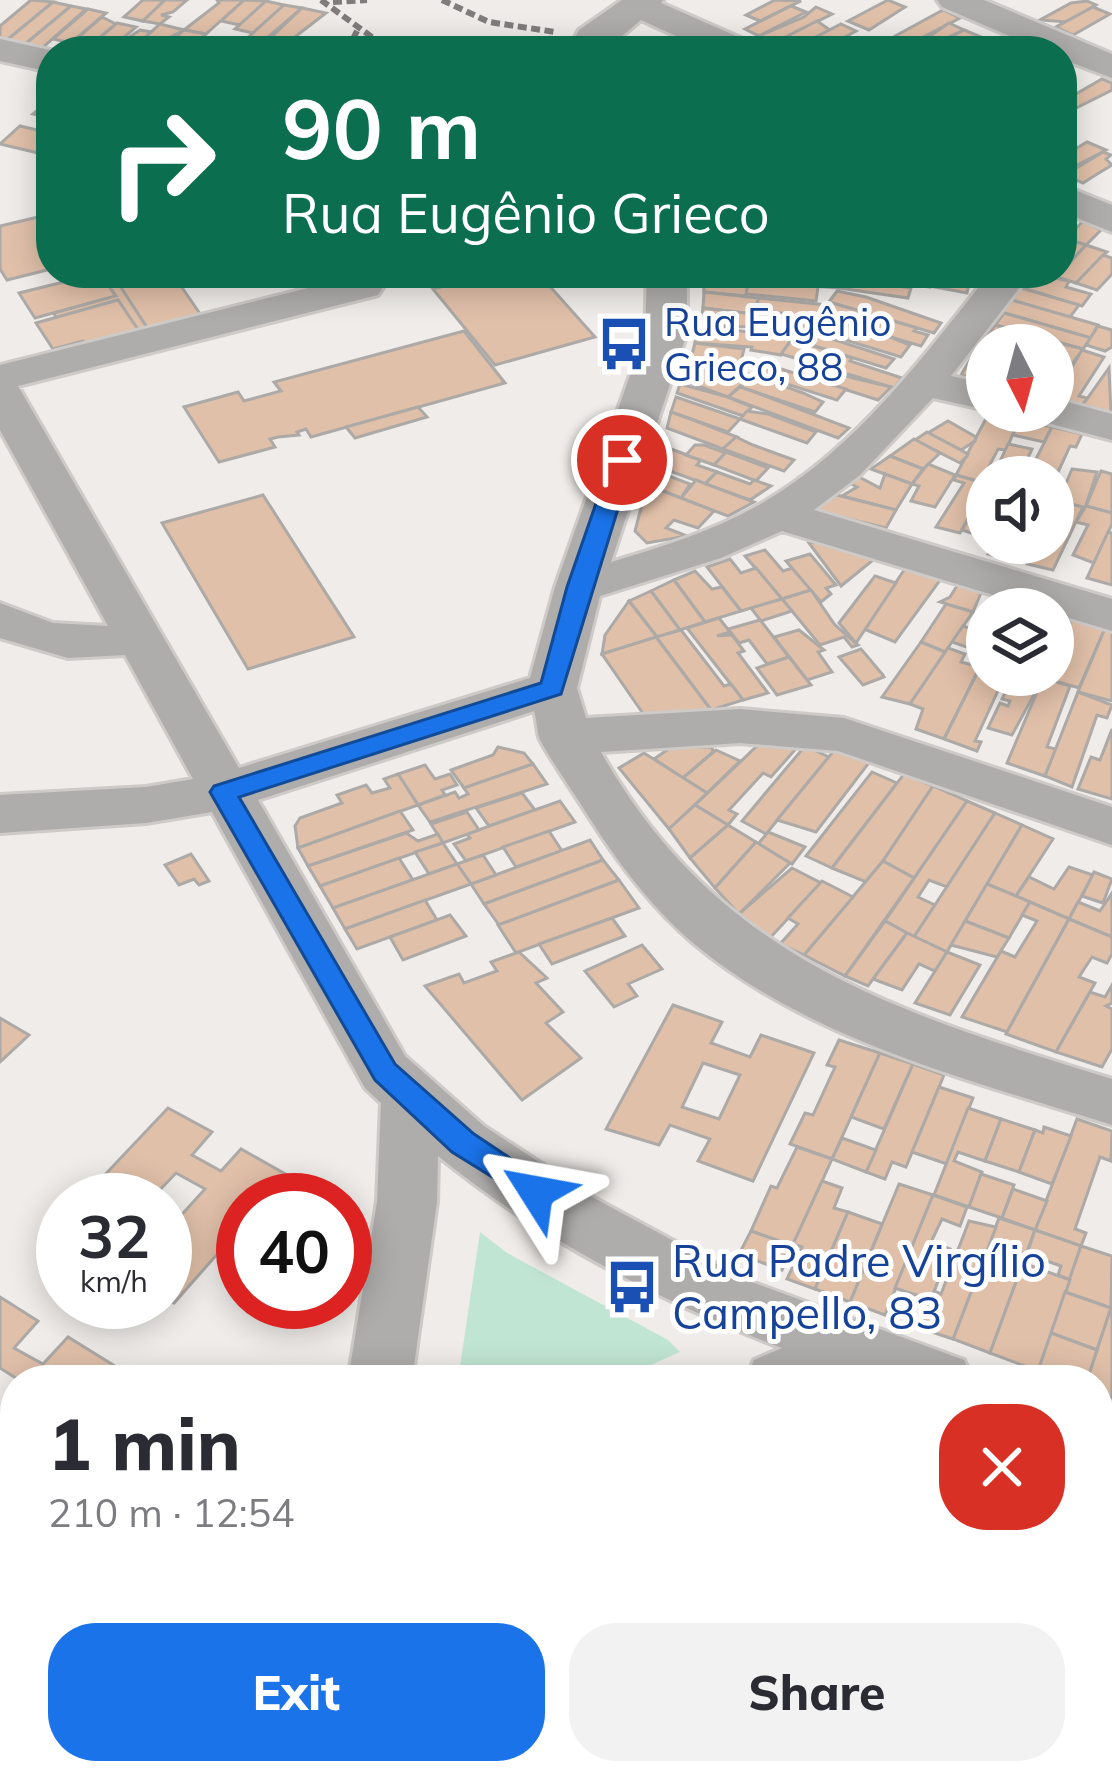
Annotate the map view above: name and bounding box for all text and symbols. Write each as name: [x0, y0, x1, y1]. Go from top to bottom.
text: 90 m: [282, 75, 481, 180]
icon: right: [84, 84, 240, 240]
text: Rua Eugênio Grieco: [282, 179, 770, 247]
place label: Rua Eugênio Grieco, 88: [664, 297, 892, 391]
bus stop icon: Rua Eugênio Grieco, 88: [595, 315, 653, 373]
north arrow: [966, 324, 1074, 432]
map controls: [966, 324, 1074, 696]
pin: [571, 409, 673, 511]
icon: arrive: [589, 427, 655, 493]
button: sound: [966, 456, 1074, 564]
button: layers: [966, 588, 1074, 696]
position arrow: [473, 1129, 599, 1255]
speed limit sign: 40: [216, 1173, 372, 1329]
text: 32: [78, 1198, 150, 1273]
place label: Rua Padre Virgílio Campello, 83: [672, 1232, 1046, 1340]
bus stop icon: Rua Padre Virgílio Campello, 83: [603, 1258, 661, 1316]
text: km/h: [80, 1262, 148, 1300]
text: 1 min: [48, 1398, 241, 1488]
button: close: [939, 1404, 1065, 1530]
text: 210 m · 12:54: [48, 1488, 294, 1537]
button: Exit: [48, 1623, 545, 1761]
button: Share: [569, 1623, 1065, 1761]

